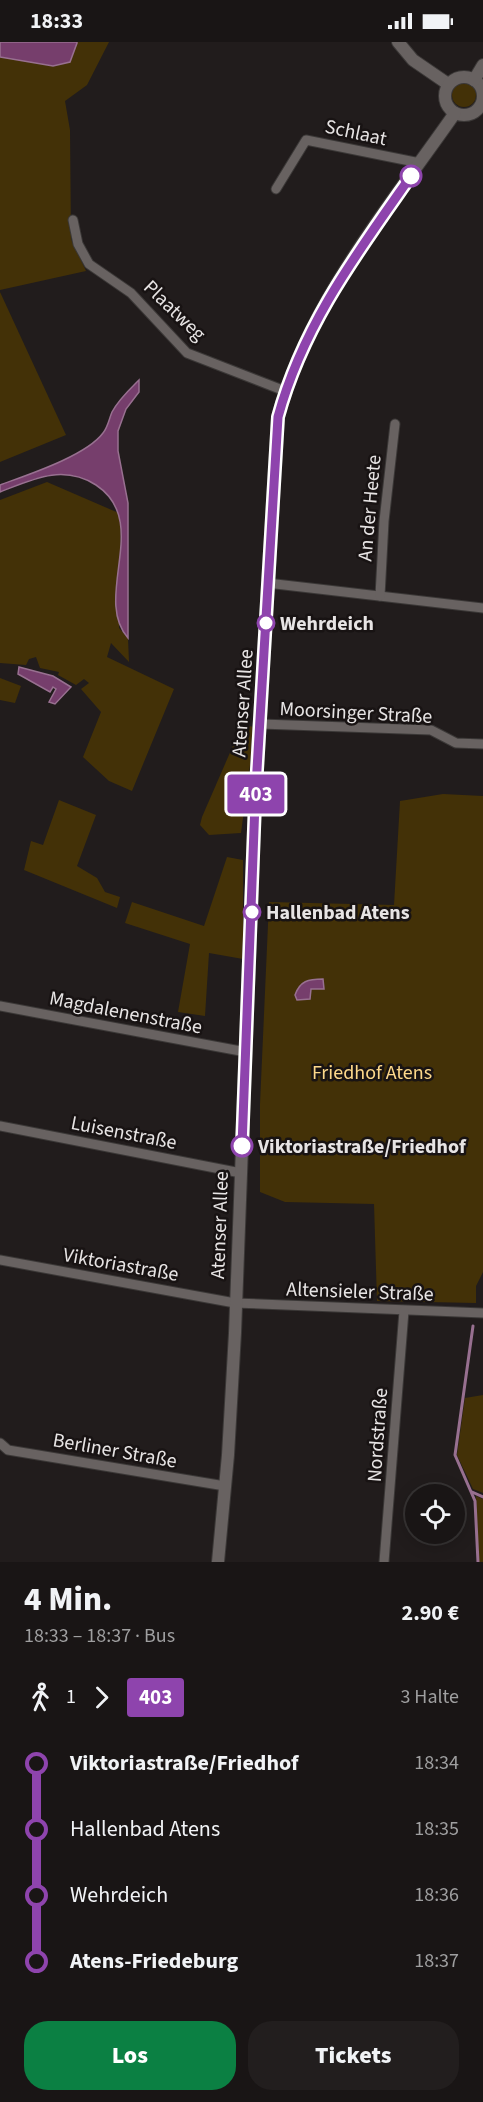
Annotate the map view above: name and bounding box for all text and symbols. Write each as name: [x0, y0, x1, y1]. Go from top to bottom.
text: 18:33: [30, 5, 83, 37]
street label: Schlaat: [322, 113, 389, 153]
unlabelled marker: [400, 165, 422, 187]
street label: Plaatweg: [137, 274, 212, 348]
street label: An der Heete: [351, 454, 389, 563]
place label: Wehrdeich: [280, 610, 374, 638]
marker: Wehrdeich: [257, 614, 275, 632]
street label: Atenser Allee: [225, 648, 261, 758]
street label: Moorsinger Straße: [279, 695, 433, 731]
line badge: 403: [222, 774, 290, 813]
text: 403: [239, 779, 273, 809]
place label: Hallenbad Atens: [266, 899, 410, 927]
marker: Hallenbad Atens: [243, 903, 261, 921]
street label: Magdalenenstraße: [47, 984, 205, 1042]
park label: Friedhof Atens: [312, 1059, 432, 1087]
street label: Luisenstraße: [68, 1109, 179, 1157]
place label: Viktoriastraße/Friedhof: [257, 1133, 467, 1161]
marker: Viktoriastraße/Friedhof: [231, 1135, 253, 1157]
street label: Atenser Allee: [204, 1170, 236, 1280]
street label: Viktoriastraße: [61, 1241, 181, 1289]
street label: Altensieler Straße: [286, 1275, 434, 1309]
street label: Nordstraße: [361, 1387, 395, 1483]
street label: Berliner Straße: [51, 1426, 179, 1476]
map controls: [405, 1484, 465, 1544]
button: locate: [405, 1484, 465, 1544]
text: 4 Min.: [24, 1576, 112, 1623]
text: 2.90 €: [402, 1597, 459, 1629]
text: 18:33 – 18:37 · Bus: [24, 1622, 175, 1650]
icon: walk: [24, 1681, 57, 1714]
icon: forward: [85, 1681, 118, 1714]
text: 403: [139, 1682, 172, 1712]
text: 1: [66, 1683, 76, 1711]
text: 3 Halte: [400, 1683, 459, 1711]
text: Viktoriastraße/Friedhof: [70, 1747, 299, 1779]
text: 18:34: [414, 1749, 459, 1777]
text: Hallenbad Atens: [70, 1813, 220, 1845]
text: 18:35: [414, 1815, 459, 1843]
text: Wehrdeich: [70, 1879, 168, 1911]
text: 18:36: [414, 1881, 459, 1909]
text: Atens-Friedeburg: [70, 1945, 238, 1977]
text: 18:37: [414, 1947, 459, 1975]
button: Los: [24, 2021, 236, 2090]
button: Tickets: [248, 2021, 459, 2090]

